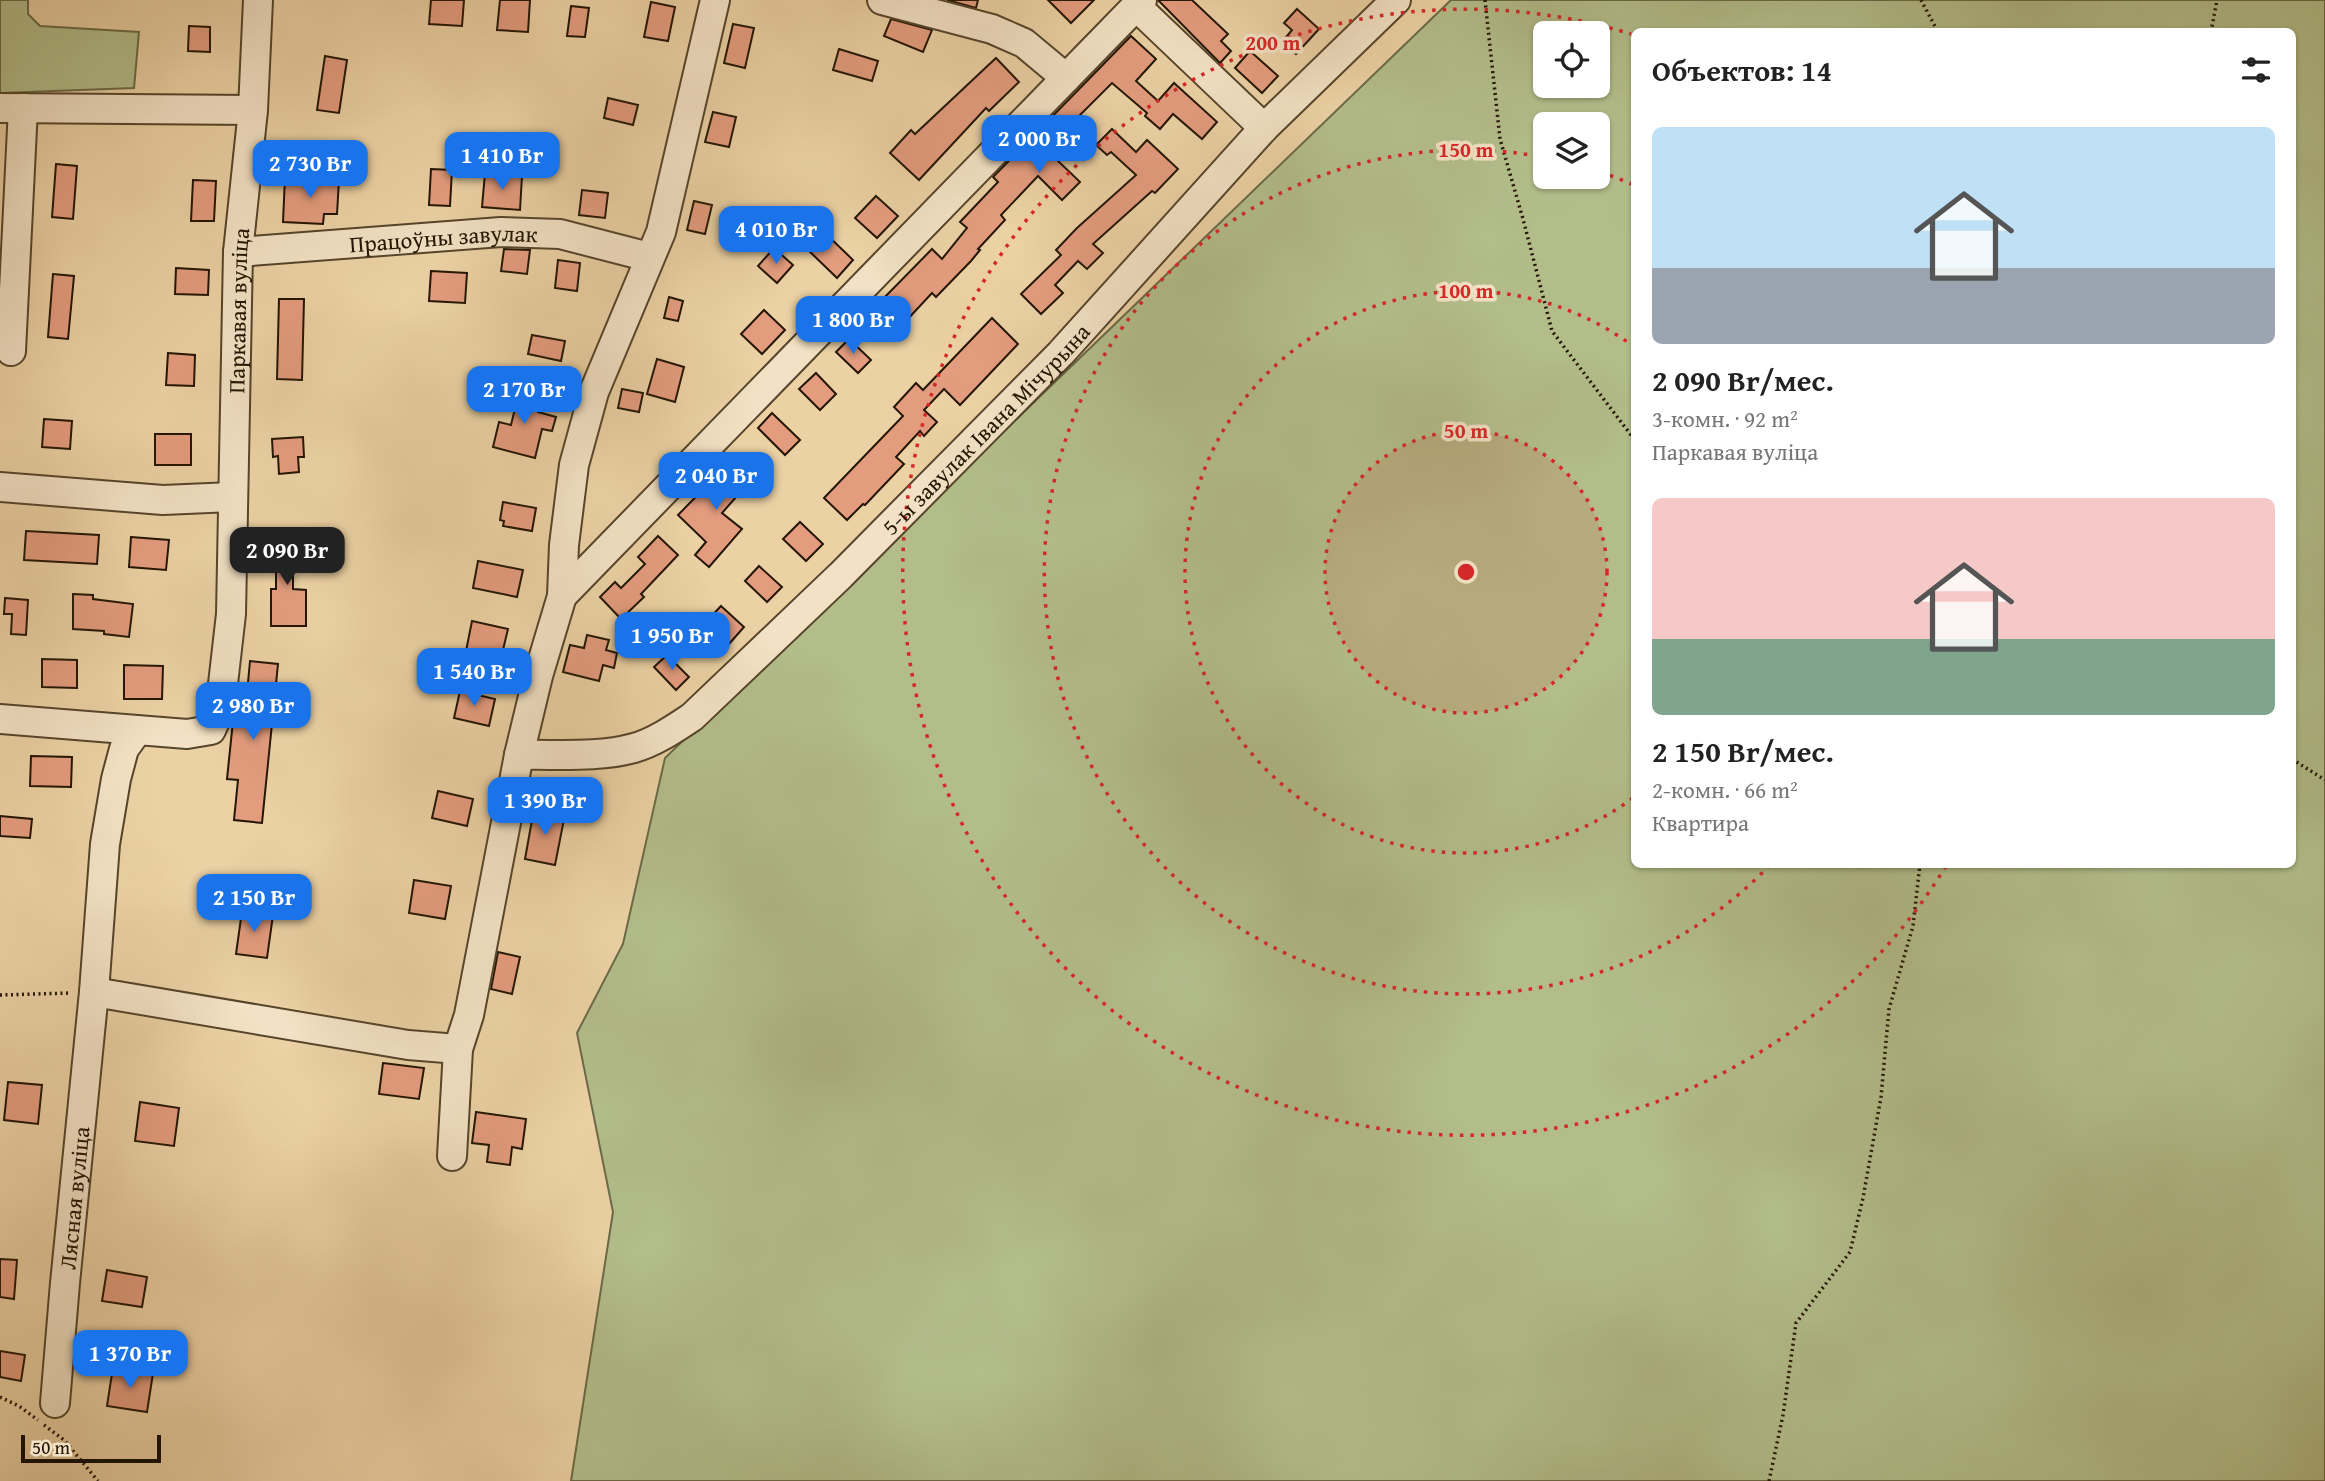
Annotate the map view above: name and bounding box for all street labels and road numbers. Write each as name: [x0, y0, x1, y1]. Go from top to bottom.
street label: Працоўны завулак: [348, 215, 538, 260]
street label: Паркавая вуліца: [219, 226, 257, 394]
street label: 5-ы завулак Івана Мічурына: [874, 316, 1097, 542]
street label: Лясная вуліца: [50, 1125, 97, 1271]

